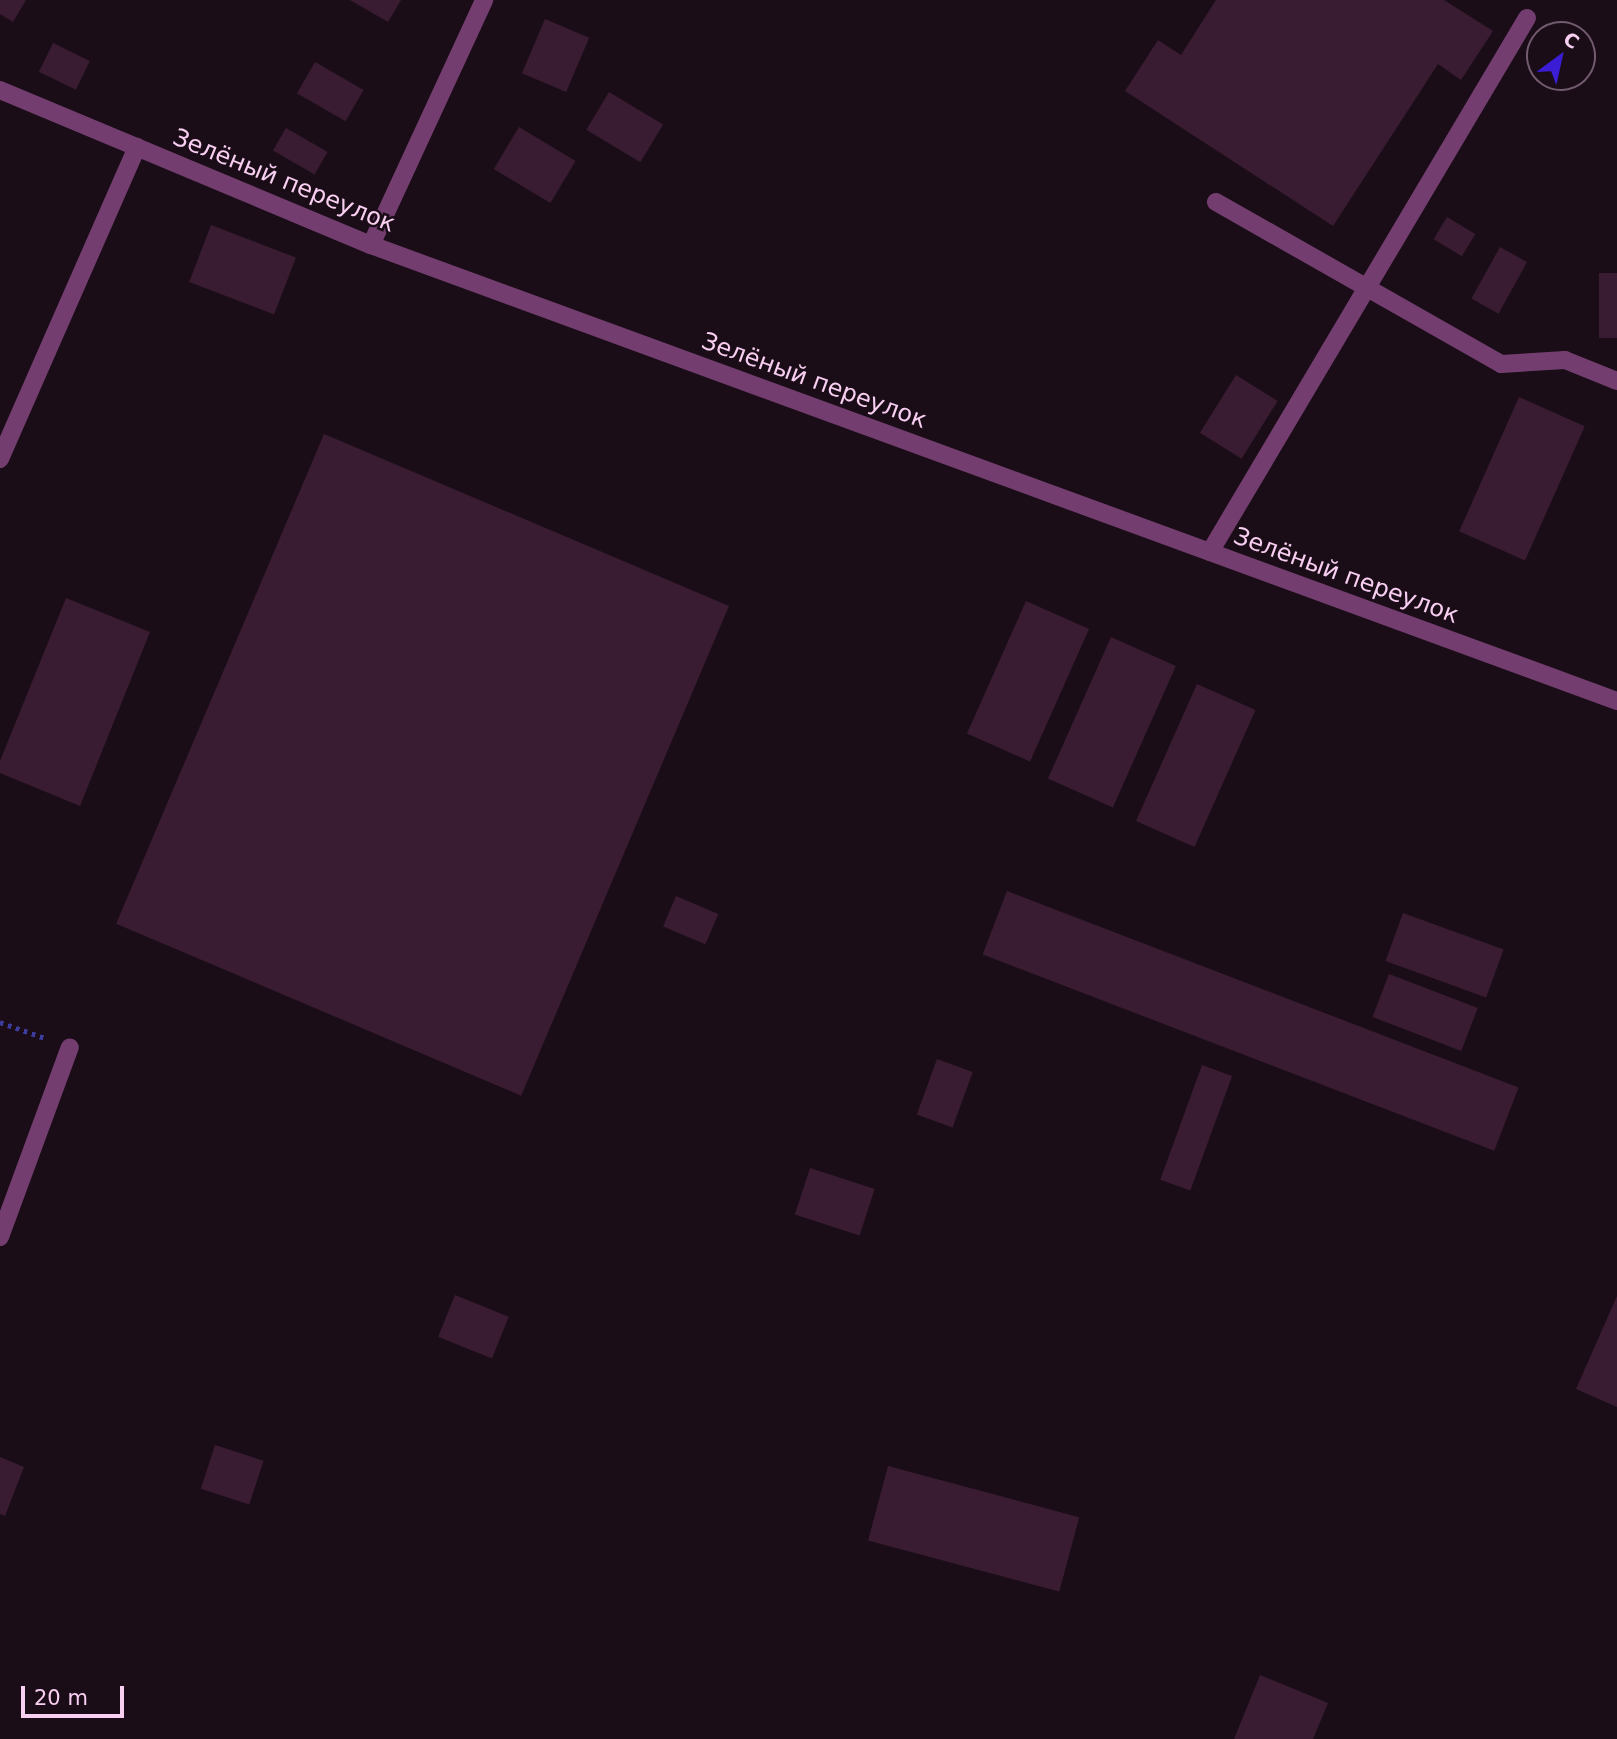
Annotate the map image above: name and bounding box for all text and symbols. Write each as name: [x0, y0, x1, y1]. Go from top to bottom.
north arrow: [1526, 21, 1596, 91]
text: С: [1559, 27, 1583, 53]
street label: Зелёный переулок: [169, 123, 399, 239]
street label: Зелёный переулок: [698, 327, 930, 435]
street label: Зелёный переулок: [1230, 522, 1462, 630]
scale bar: [24, 1672, 128, 1716]
text: 20 m: [34, 1686, 88, 1710]

